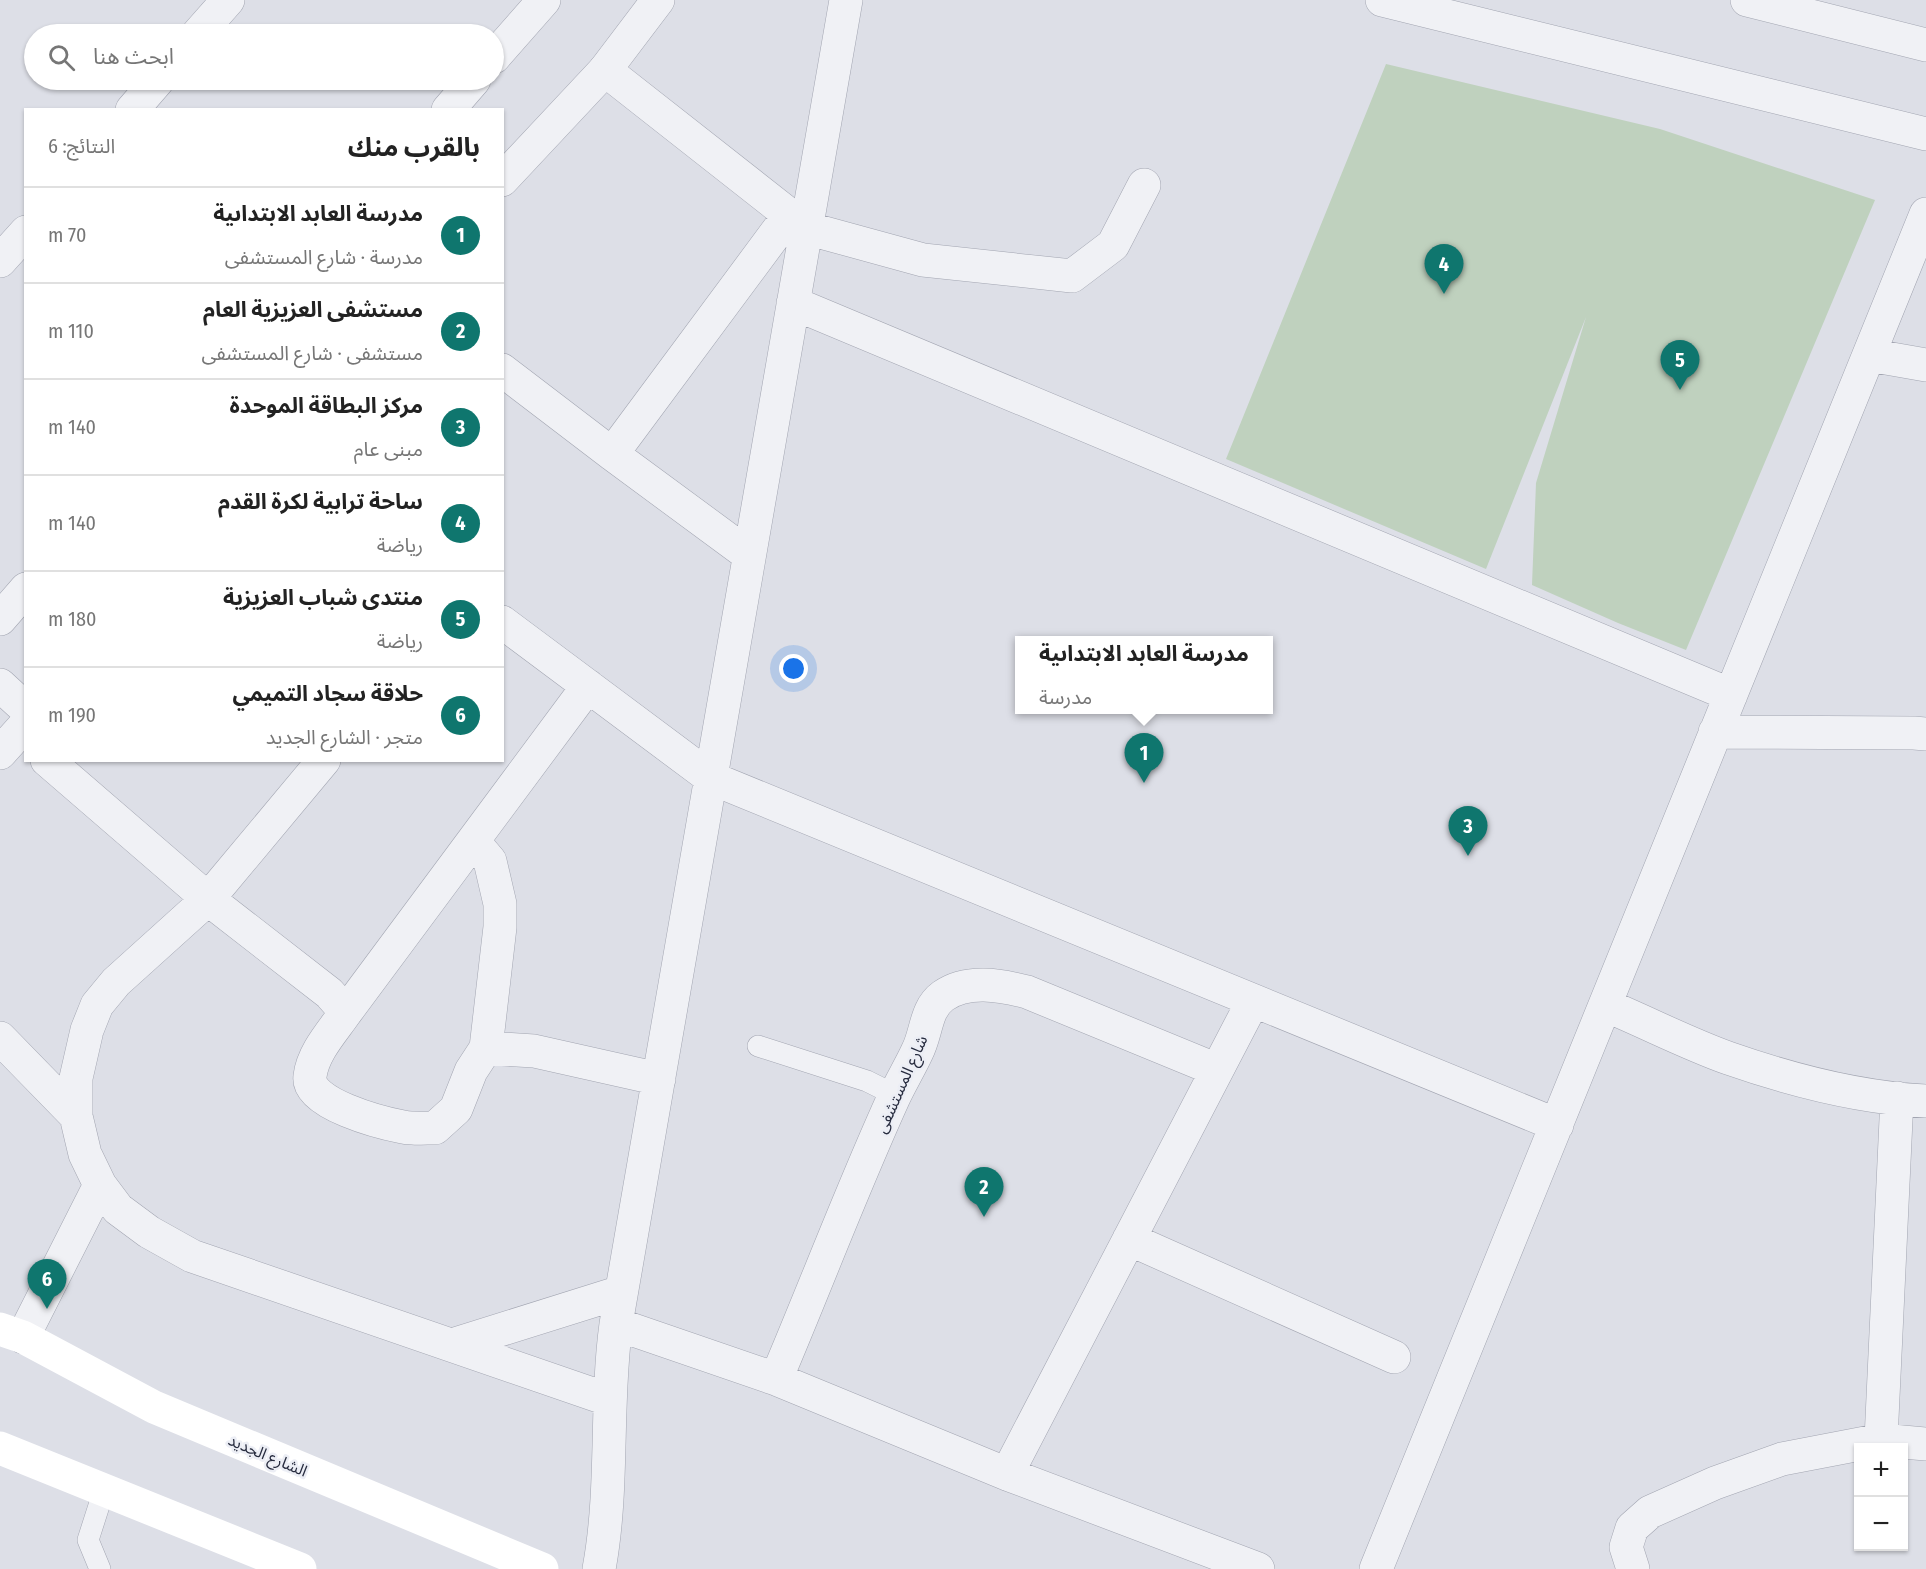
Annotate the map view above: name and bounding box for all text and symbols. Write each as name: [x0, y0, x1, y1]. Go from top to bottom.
search box: [24, 24, 504, 90]
icon: search: [45, 41, 78, 74]
text: ابحث هنا: [93, 43, 174, 70]
text: بالقرب منك: [348, 132, 480, 163]
text: النتائج: 6: [48, 134, 115, 158]
text: مدرسة العابد الابتداىية: [213, 200, 423, 227]
text: 70 m: [48, 223, 86, 247]
text: 1: [456, 223, 465, 247]
pin: 4: [1424, 244, 1464, 294]
text: مدرسة · شارع المستشفى: [225, 245, 423, 269]
text: مستشفى العزيزية العام: [203, 296, 423, 323]
text: 110 m: [48, 319, 94, 343]
text: 2: [456, 319, 465, 343]
pin: 5: [1660, 340, 1700, 390]
text: مستشفى · شارع المستشفى: [202, 341, 423, 365]
text: مركز البطاقة الموحدة: [229, 392, 423, 419]
text: 140 m: [48, 415, 96, 439]
text: 3: [456, 415, 465, 439]
text: مبنى عام: [354, 437, 423, 461]
text: ساحة ترابية لكرة القدم: [218, 488, 423, 515]
text: 140 m: [48, 511, 96, 535]
text: 4: [455, 511, 466, 535]
text: رياضة: [377, 533, 423, 557]
text: منتدى شباب العزيزية: [223, 584, 423, 611]
text: 180 m: [48, 607, 96, 631]
text: 5: [456, 607, 465, 631]
text: رياضة: [377, 629, 423, 653]
popup: [1015, 636, 1273, 714]
text: مدرسة العابد الابتداىية: [1039, 640, 1249, 667]
your location: [779, 654, 808, 683]
text: حلاقة سجاد التميمي: [232, 680, 423, 707]
text: مدرسة: [1039, 685, 1092, 709]
text: 190 m: [48, 703, 96, 727]
text: 6: [455, 703, 466, 727]
text: متجر · الشارع الجديد: [266, 725, 423, 749]
pin: 1: [1124, 734, 1164, 783]
pin: 3: [1448, 806, 1488, 856]
street label: شارع المستشفى: [871, 1032, 934, 1137]
pin: 2: [964, 1168, 1004, 1217]
pin: 6: [28, 1260, 66, 1309]
street label: الشارع الجديد: [224, 1430, 310, 1483]
map controls: [1854, 1443, 1908, 1551]
button: +: [1854, 1443, 1908, 1497]
button: −: [1854, 1497, 1908, 1551]

